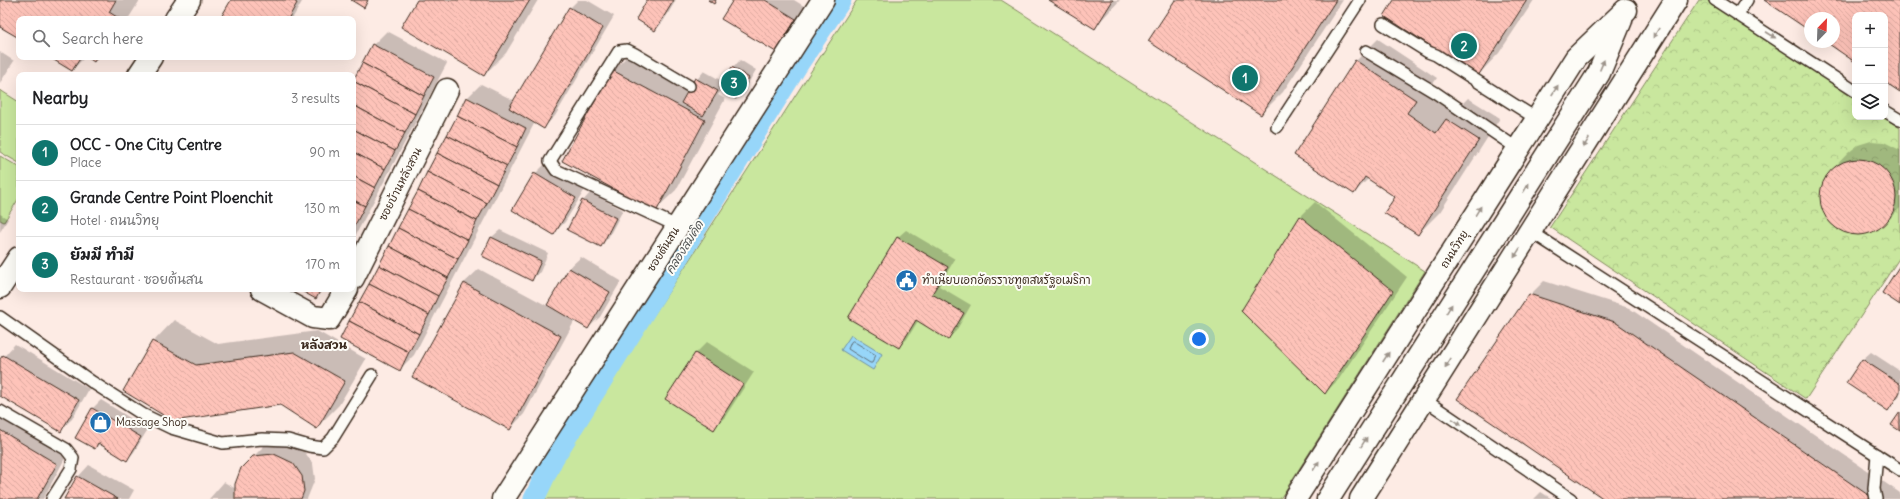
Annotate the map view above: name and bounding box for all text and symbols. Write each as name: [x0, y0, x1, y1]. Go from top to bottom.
north arrow: [1804, 12, 1840, 48]
map controls: [1852, 12, 1888, 120]
button: +: [1852, 12, 1888, 48]
search box: [16, 16, 356, 60]
icon: search: [30, 27, 52, 49]
one-way arrow: [1652, 27, 1659, 39]
text: Search here: [62, 29, 143, 48]
pin: 2: [1451, 31, 1477, 61]
one-way arrow: [1765, 32, 1776, 39]
button: −: [1852, 48, 1888, 84]
one-way arrow: [1599, 60, 1605, 71]
pin: 1: [1232, 63, 1258, 93]
pin: 3: [721, 68, 747, 98]
one-way arrow: [1552, 84, 1559, 96]
button: layers: [1852, 84, 1888, 120]
text: Nearby: [32, 87, 88, 109]
text: 3 results: [291, 90, 340, 107]
text: OCC - One City Centre: [70, 135, 222, 154]
one-way arrow: [1583, 137, 1590, 149]
text: 1: [42, 144, 48, 161]
text: 90 m: [309, 144, 340, 161]
street label: ซอยบ้านหลังสวน: [376, 144, 425, 223]
text: Place: [70, 154, 101, 171]
one-way arrow: [1522, 182, 1530, 193]
text: Grande Centre Point Ploenchit: [70, 188, 273, 207]
text: 2: [41, 200, 49, 217]
text: 130 m: [304, 200, 340, 217]
one-way arrow: [1474, 206, 1482, 216]
text: Hotel · ถนนวิทยุ: [70, 212, 159, 229]
water label: คลองสมคิด: [662, 217, 707, 276]
street label: ซอยต้นสน: [644, 224, 682, 274]
street label: ถนนวิทยุ: [1437, 227, 1473, 272]
text: ยัมมี ทำมี: [70, 245, 134, 264]
one-way arrow: [1513, 247, 1520, 259]
text: 3: [41, 256, 49, 273]
text: 170 m: [305, 256, 340, 273]
public building icon: ทำเนียบเอกอัครราชทูตสหรัฐอเมริกา: [893, 267, 919, 293]
text: Restaurant · ซอยต้นสน: [70, 271, 203, 288]
place label: ทำเนียบเอกอัครราชทูตสหรัฐอเมริกา: [922, 273, 1091, 289]
one-way arrow: [1445, 304, 1453, 314]
your location: [1189, 329, 1209, 349]
district label: หลังสวน: [301, 337, 348, 352]
one-way arrow: [1382, 352, 1390, 362]
one-way arrow: [1444, 358, 1452, 368]
shop icon: Massage Shop: [87, 409, 113, 435]
place label: Massage Shop: [116, 415, 187, 429]
one-way arrow: [1452, 418, 1462, 426]
one-way arrow: [1360, 437, 1368, 448]
one-way arrow: [1312, 461, 1320, 471]

